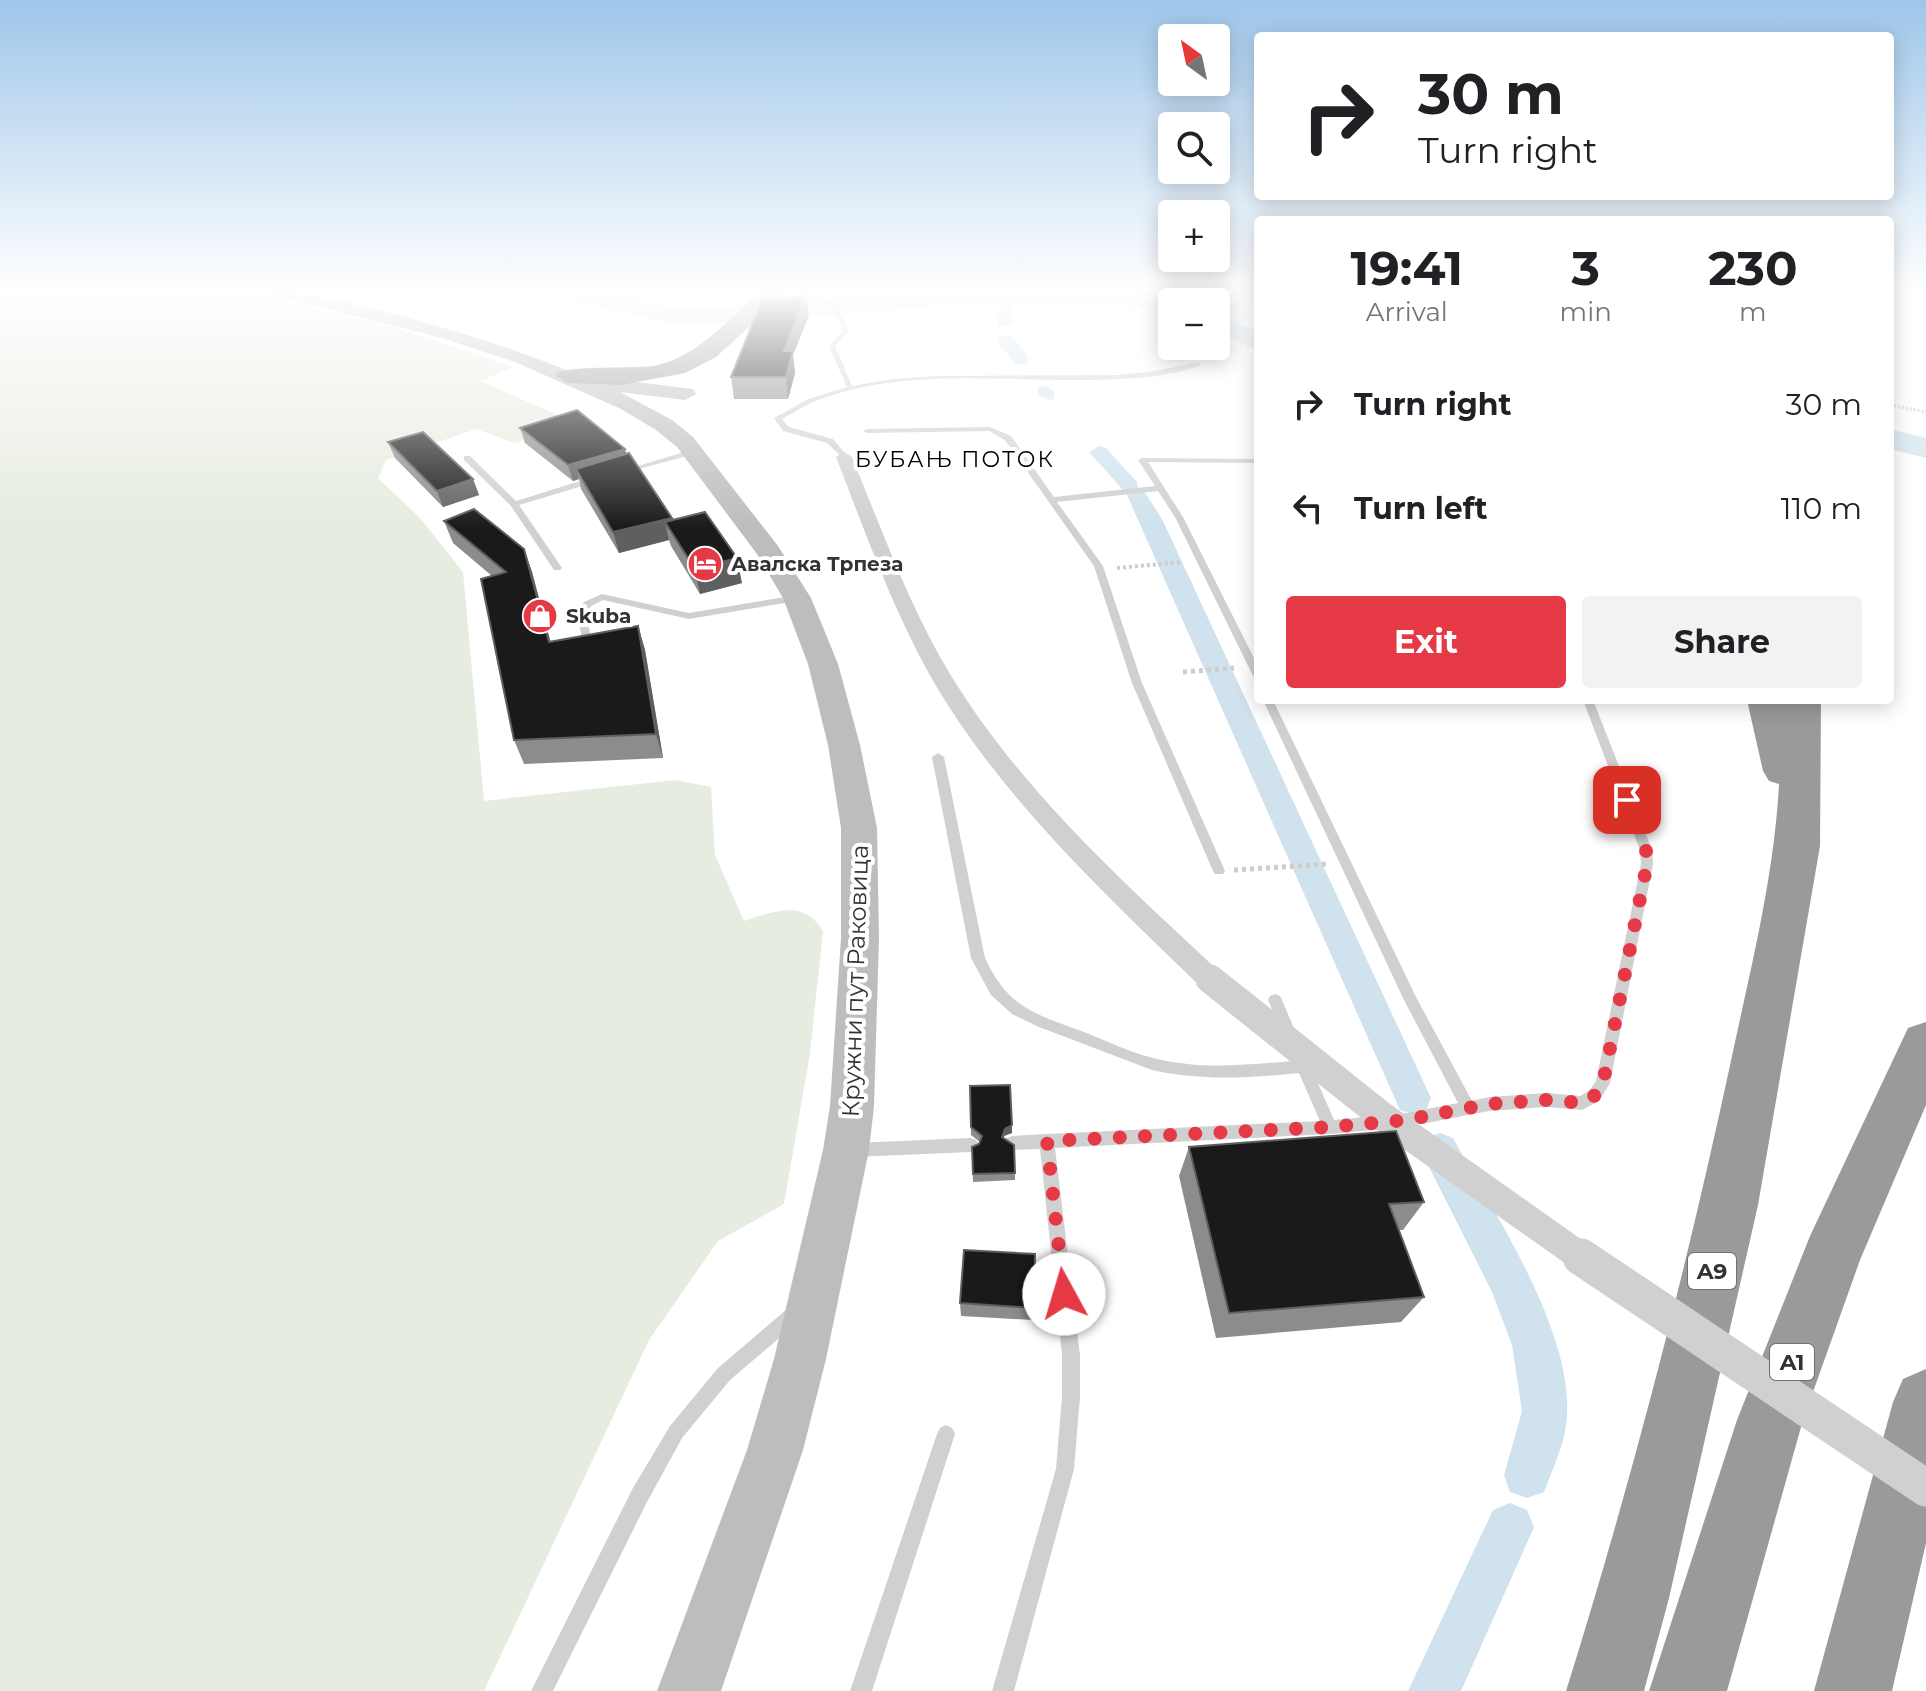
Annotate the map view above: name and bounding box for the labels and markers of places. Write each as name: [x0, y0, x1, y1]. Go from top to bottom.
hotel icon: Авалска Трпеза: [686, 545, 724, 583]
place label: Авалска Трпеза: [731, 552, 903, 576]
shop icon: Skuba: [521, 597, 559, 635]
place label: Skuba: [566, 604, 631, 628]
pin: [1593, 766, 1661, 834]

